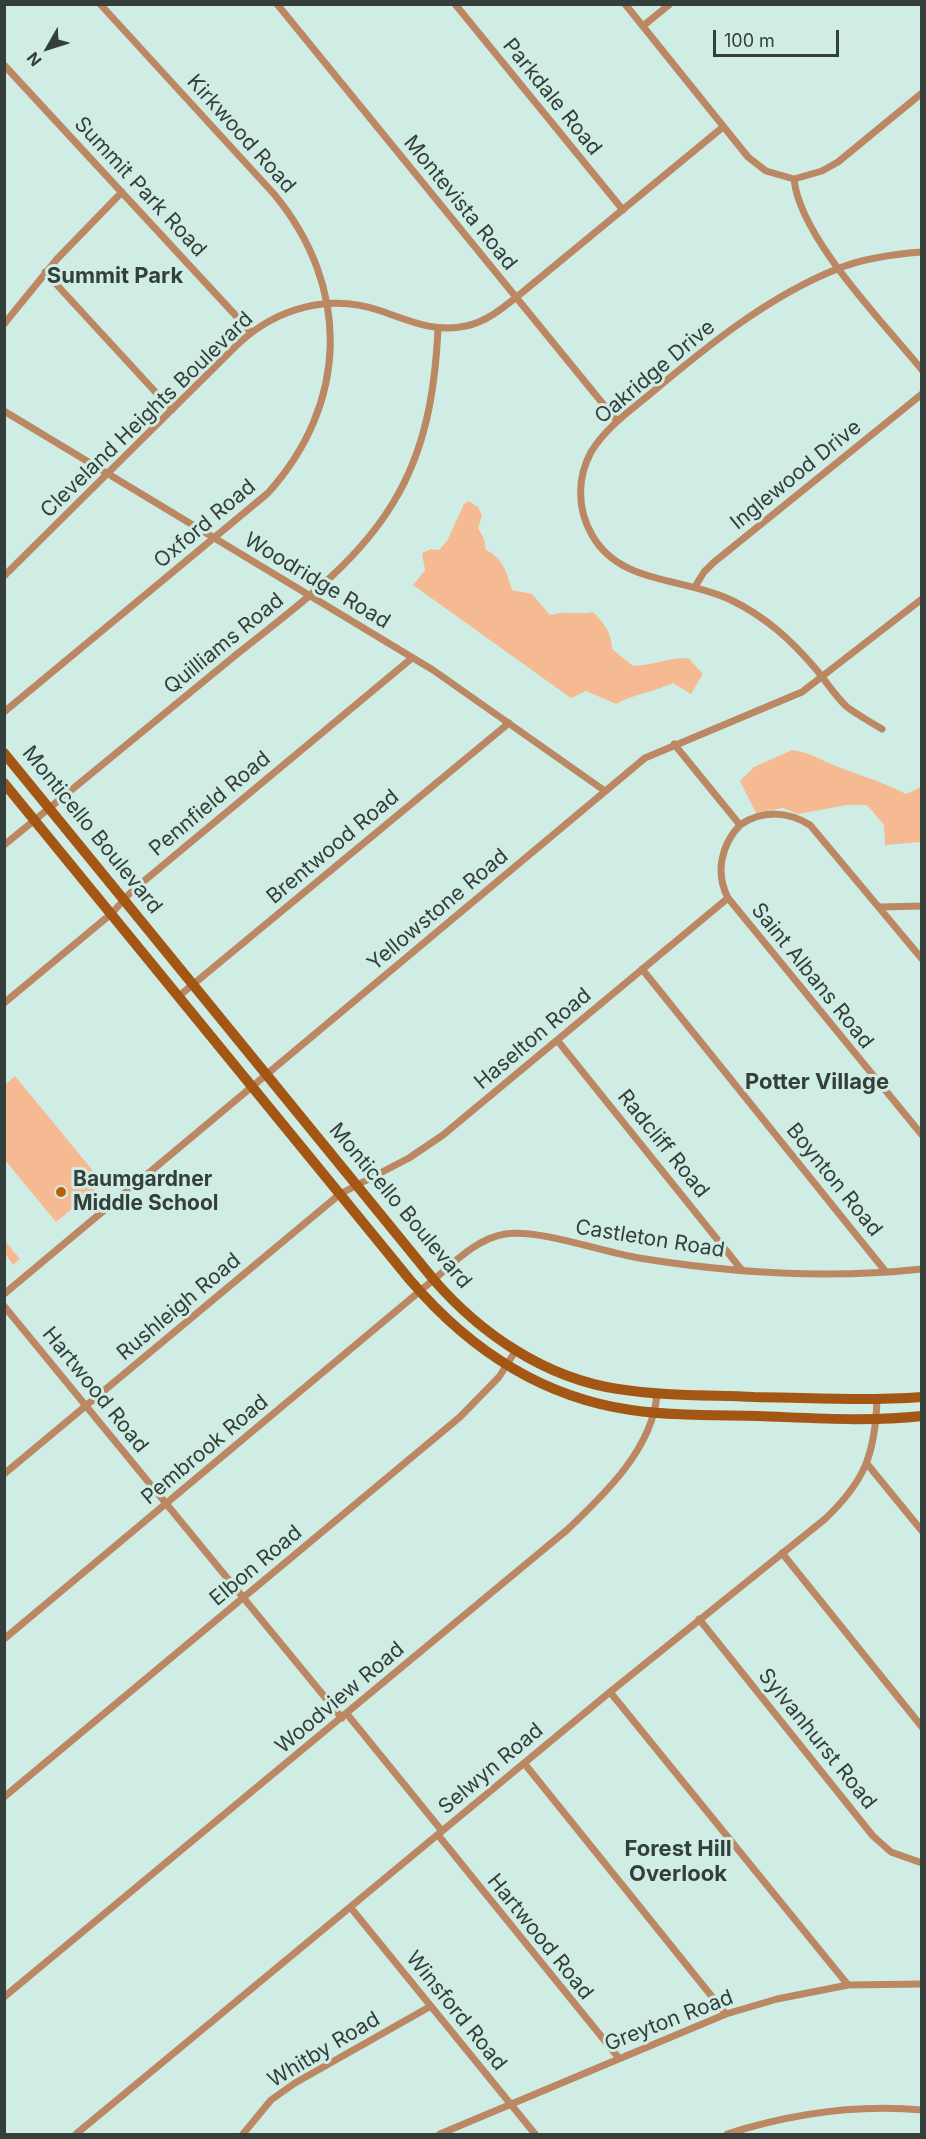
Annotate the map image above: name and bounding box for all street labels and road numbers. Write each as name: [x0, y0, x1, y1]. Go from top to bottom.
street label: Parkdale Road: [497, 33, 607, 161]
street label: Kirkwood Road: [181, 70, 301, 198]
street label: Summit Park Road: [69, 112, 211, 262]
street label: Montevista Road: [398, 131, 522, 275]
street label: Cleveland Heights Boulevard: [36, 307, 258, 523]
street label: Oakridge Drive: [590, 315, 720, 429]
street label: Inglewood Drive: [726, 415, 866, 535]
street label: Oxford Road: [149, 474, 261, 574]
street label: Woodridge Road: [240, 528, 394, 634]
street label: Quilliams Road: [159, 588, 289, 700]
street label: Monticello Boulevard: [17, 741, 167, 919]
street label: Pennfield Road: [144, 746, 276, 862]
street label: Brentwood Road: [262, 784, 404, 910]
street label: Yellowstone Road: [362, 844, 514, 976]
street label: Saint Albans Road: [746, 898, 878, 1054]
street label: Haselton Road: [470, 983, 596, 1095]
street label: Radcliff Road: [612, 1085, 714, 1203]
street label: Monticello Boulevard: [323, 1118, 477, 1294]
street label: Boynton Road: [781, 1118, 887, 1242]
street label: Castleton Road: [574, 1215, 726, 1263]
street label: Rushleigh Road: [112, 1248, 246, 1366]
street label: Hartwood Road: [37, 1322, 153, 1458]
street label: Pembrook Road: [137, 1390, 273, 1510]
street label: Elbon Road: [205, 1520, 307, 1612]
street label: Woodview Road: [271, 1637, 409, 1759]
street label: Sylvanhurst Road: [753, 1664, 881, 1814]
street label: Selwyn Road: [434, 1718, 548, 1820]
street label: Hartwood Road: [482, 1869, 598, 2005]
street label: Winsford Road: [400, 1946, 512, 2076]
street label: Greyton Road: [601, 1985, 737, 2057]
street label: Whitby Road: [264, 2007, 384, 2093]

